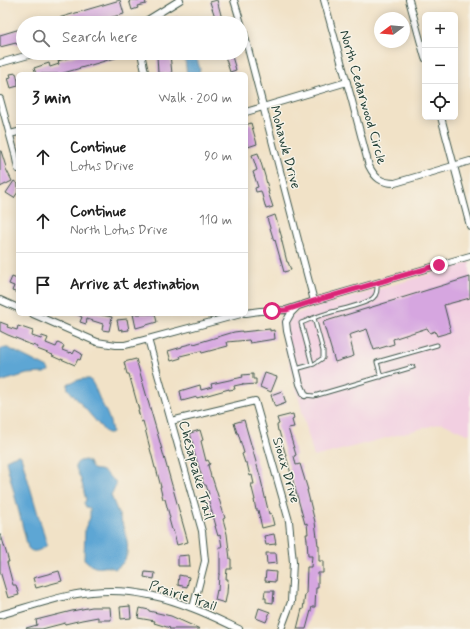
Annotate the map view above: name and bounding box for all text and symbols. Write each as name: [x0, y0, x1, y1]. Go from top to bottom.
north arrow: [374, 12, 410, 48]
map controls: [422, 12, 458, 120]
button: +: [422, 12, 458, 48]
search box: [16, 16, 248, 60]
icon: search: [30, 27, 52, 49]
text: Search here: [62, 28, 138, 48]
street label: North Cedarwood Circle: [335, 28, 391, 167]
button: −: [422, 48, 458, 84]
button: locate: [422, 84, 458, 120]
text: 3 min: [32, 87, 71, 109]
text: Walk · 200 m: [158, 90, 232, 107]
street label: Mohawk Drive: [265, 104, 305, 191]
text: Continue: [70, 138, 126, 158]
icon: ahead: [32, 146, 54, 168]
text: 90 m: [204, 148, 232, 165]
text: Lotus Drive: [70, 158, 134, 175]
text: Continue: [70, 202, 126, 222]
icon: ahead: [32, 210, 54, 232]
text: 110 m: [199, 212, 232, 229]
text: North Lotus Drive: [70, 222, 168, 239]
route end: [430, 256, 448, 274]
icon: arrive: [32, 274, 54, 296]
text: Arrive at destination: [70, 275, 199, 295]
route start: [263, 302, 281, 320]
street label: Chesapeake Trail: [174, 419, 218, 522]
street label: Sioux Drive: [268, 435, 304, 505]
street label: Prairie Trail: [147, 577, 219, 615]

